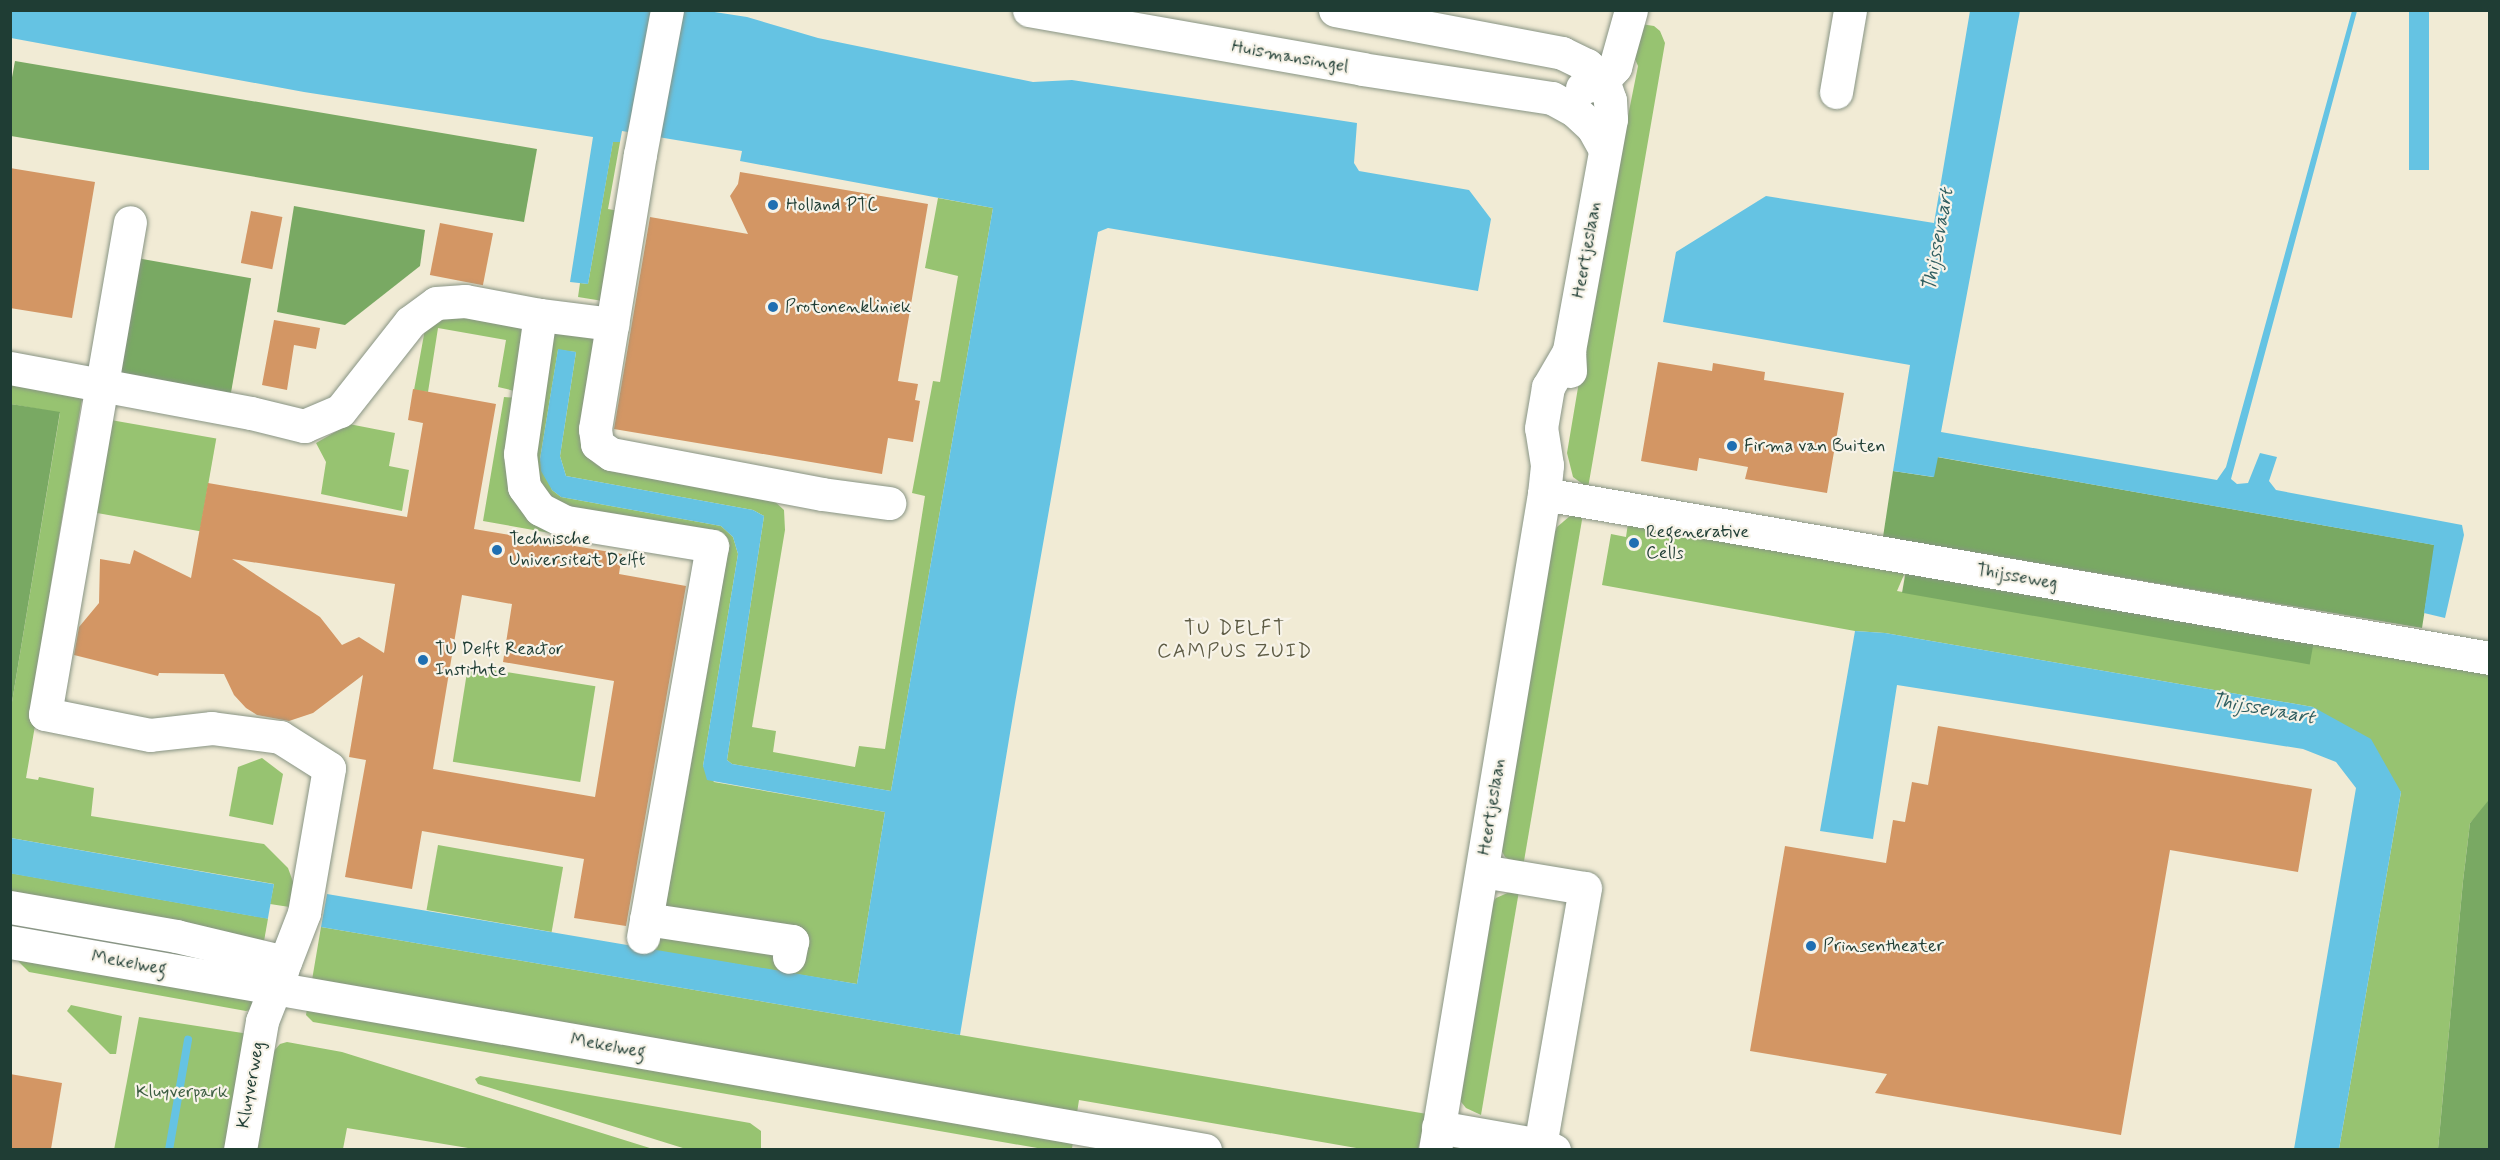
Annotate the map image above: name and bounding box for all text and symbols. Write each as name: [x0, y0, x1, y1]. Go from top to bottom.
street label: Huismansingel: [1230, 36, 1350, 78]
water label: Thijssevaart: [1917, 187, 1959, 293]
place label: Holland PTC: [786, 194, 880, 216]
marker: Holland PTC: [764, 196, 782, 214]
street label: Heertjeslaan: [1568, 200, 1606, 300]
place label: Protonenkliniek: [785, 296, 911, 318]
marker: Protonenkliniek: [766, 300, 780, 314]
place label: Firma van Buiten: [1744, 435, 1884, 457]
marker: Firma van Buiten: [1725, 439, 1739, 453]
place label: Regenerative Cells: [1646, 522, 1749, 564]
place label: Technische Universiteit Delft: [509, 529, 649, 572]
marker: Regenerative Cells: [1627, 536, 1641, 550]
marker: Technische Universiteit Delft: [490, 543, 504, 557]
street label: Thijsseweg: [1975, 559, 2059, 595]
district label: TU DELFT CAMPUS ZUID: [1156, 616, 1314, 663]
place label: TU Delft Reactor Institute: [435, 639, 566, 682]
marker: TU Delft Reactor Institute: [416, 653, 430, 667]
water label: Thijssevaart: [2210, 688, 2316, 730]
street label: Heertjeslaan: [1474, 757, 1510, 857]
place label: Prinsentheater: [1823, 935, 1944, 957]
marker: Prinsentheater: [1804, 939, 1818, 953]
street label: Mekelweg: [90, 946, 168, 980]
street label: Mekelweg: [569, 1029, 647, 1063]
street label: Kluyverweg: [233, 1040, 269, 1130]
park label: Kluyverpark: [136, 1081, 228, 1103]

